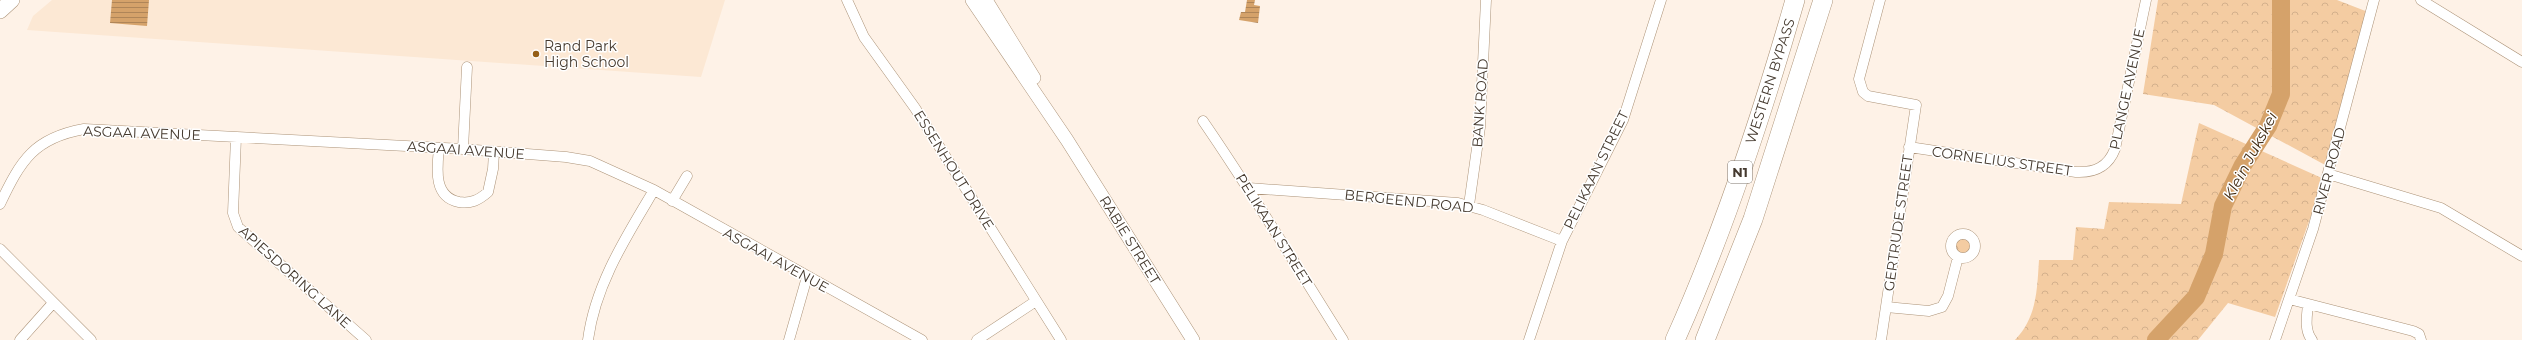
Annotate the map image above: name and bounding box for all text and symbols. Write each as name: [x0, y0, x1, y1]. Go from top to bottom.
street label: WESTERN BYPASS: [1741, 16, 1799, 146]
street label: PLANGE AVENUE: [2105, 27, 2149, 151]
place label: Rand Park High School: [544, 37, 629, 71]
marker: Rand Park High School: [531, 49, 541, 59]
street label: BANK ROAD: [1468, 58, 1492, 148]
street label: ESSENHOUT DRIVE: [910, 107, 998, 233]
street label: PELIKAAN STREET: [1559, 108, 1633, 232]
water label: Klein Jukskei: [2219, 108, 2282, 203]
street label: ASGAAI AVENUE: [83, 122, 201, 144]
street label: RIVER ROAD: [2309, 125, 2349, 217]
street label: ASGAAI AVENUE: [407, 137, 525, 163]
street label: CORNELIUS STREET: [1931, 142, 2073, 180]
street label: GERTRUDE STREET: [1880, 154, 1916, 292]
road number: N1: [1728, 161, 1752, 183]
street label: PELIKAAN STREET: [1232, 170, 1316, 290]
street label: BERGEEND ROAD: [1344, 185, 1474, 217]
street label: RABIE STREET: [1096, 192, 1164, 288]
street label: APIESDORING LANE: [235, 222, 355, 332]
street label: ASGAAI AVENUE: [720, 224, 832, 296]

